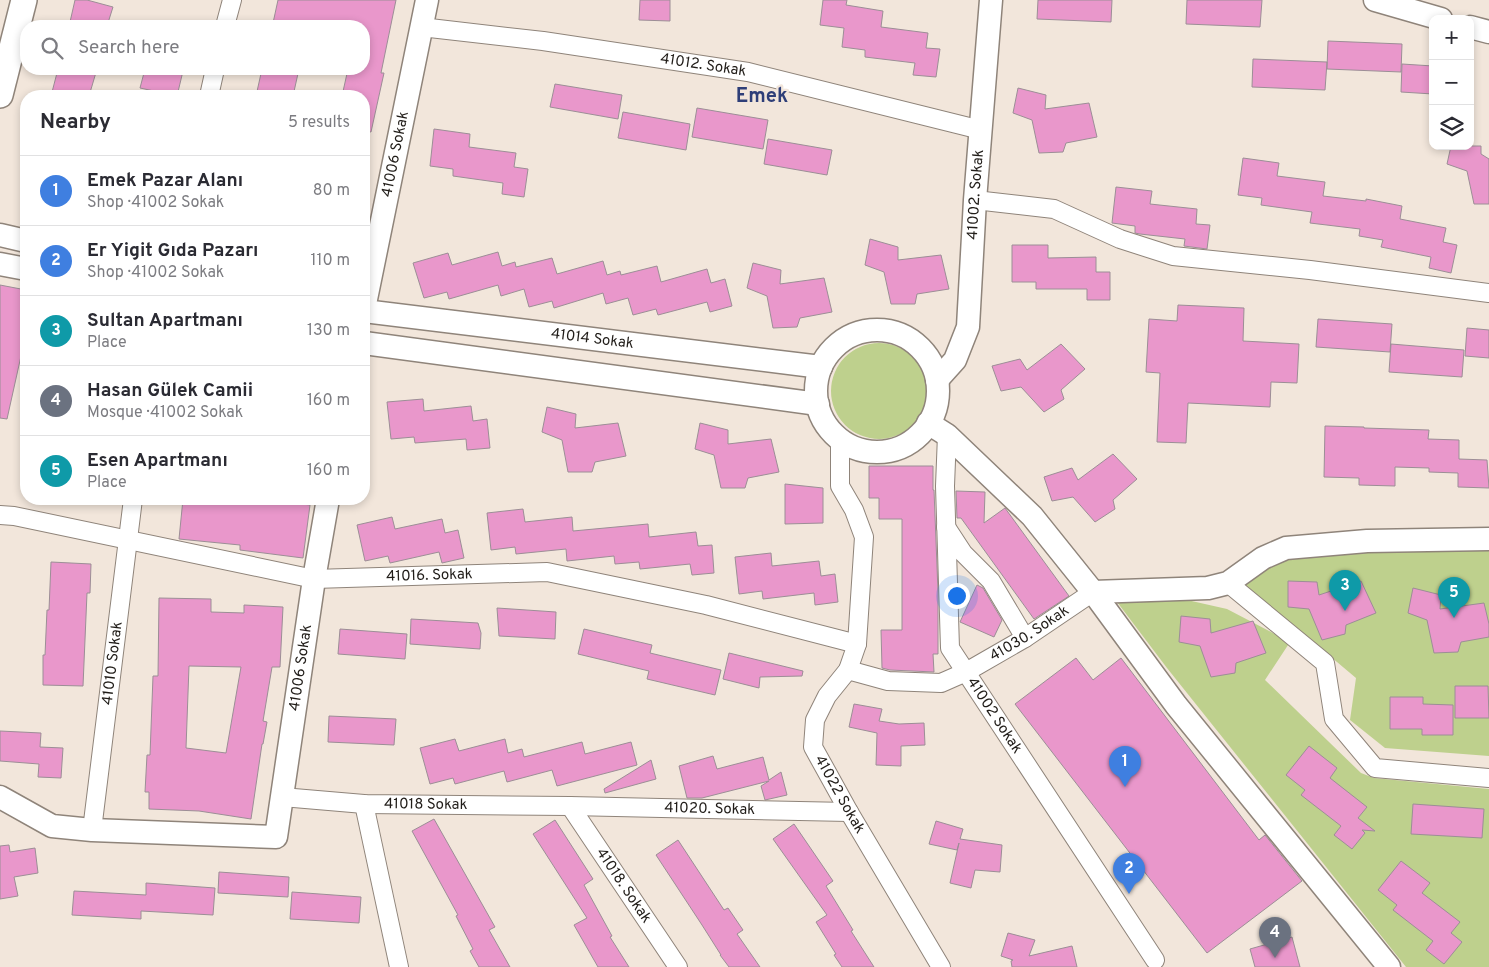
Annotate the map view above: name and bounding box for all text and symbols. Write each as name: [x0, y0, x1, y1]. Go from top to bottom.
map controls: [1429, 15, 1474, 150]
button: +: [1429, 15, 1474, 60]
search box: [20, 20, 370, 75]
icon: search: [38, 34, 66, 62]
text: Search here: [78, 36, 180, 60]
street label: 41012. Sokak: [659, 49, 748, 81]
button: −: [1429, 60, 1474, 105]
district label: Emek: [736, 84, 788, 110]
button: layers: [1429, 105, 1474, 150]
text: Nearby: [40, 109, 111, 136]
street label: 41006 Sokak: [378, 110, 414, 199]
text: 5 results: [288, 113, 350, 133]
street label: 41002. Sokak: [963, 149, 989, 240]
text: Emek Pazar Alanı: [87, 169, 243, 193]
text: 1: [53, 181, 59, 201]
text: 80 m: [313, 181, 350, 201]
text: Shop · 41002 Sokak: [87, 193, 224, 213]
text: Er Yigit Gıda Pazarı: [87, 239, 258, 263]
text: 2: [51, 251, 61, 271]
text: 110 m: [310, 251, 350, 271]
text: Shop · 41002 Sokak: [87, 263, 224, 283]
text: Sultan Apartmanı: [87, 309, 243, 333]
text: 3: [51, 321, 61, 341]
text: 130 m: [307, 321, 350, 341]
street label: 41014 Sokak: [550, 324, 635, 353]
text: Place: [87, 333, 127, 353]
text: Hasan Gülek Camii: [87, 379, 253, 403]
text: 4: [51, 391, 61, 411]
text: 160 m: [307, 391, 350, 411]
text: Mosque · 41002 Sokak: [87, 403, 243, 423]
text: Esen Apartmanı: [87, 449, 228, 473]
text: 5: [51, 461, 61, 481]
text: 160 m: [307, 461, 350, 481]
text: Place: [87, 473, 127, 493]
street label: 41016. Sokak: [386, 565, 473, 586]
pin: 3: [1329, 570, 1361, 611]
pin: 5: [1438, 577, 1470, 618]
your location: [944, 583, 970, 609]
street label: 41030. Sokak: [986, 601, 1073, 666]
street label: 41010 Sokak: [98, 620, 127, 706]
street label: 41006 Sokak: [285, 623, 317, 712]
street label: 41002 Sokak: [962, 674, 1026, 757]
pin: 1: [1109, 746, 1141, 787]
street label: 41022 Sokak: [810, 752, 869, 837]
street label: 41018 Sokak: [384, 795, 468, 815]
street label: 41020. Sokak: [664, 799, 755, 819]
street label: 41018. Sokak: [591, 844, 656, 927]
pin: 2: [1113, 853, 1145, 894]
pin: 4: [1259, 917, 1291, 958]

